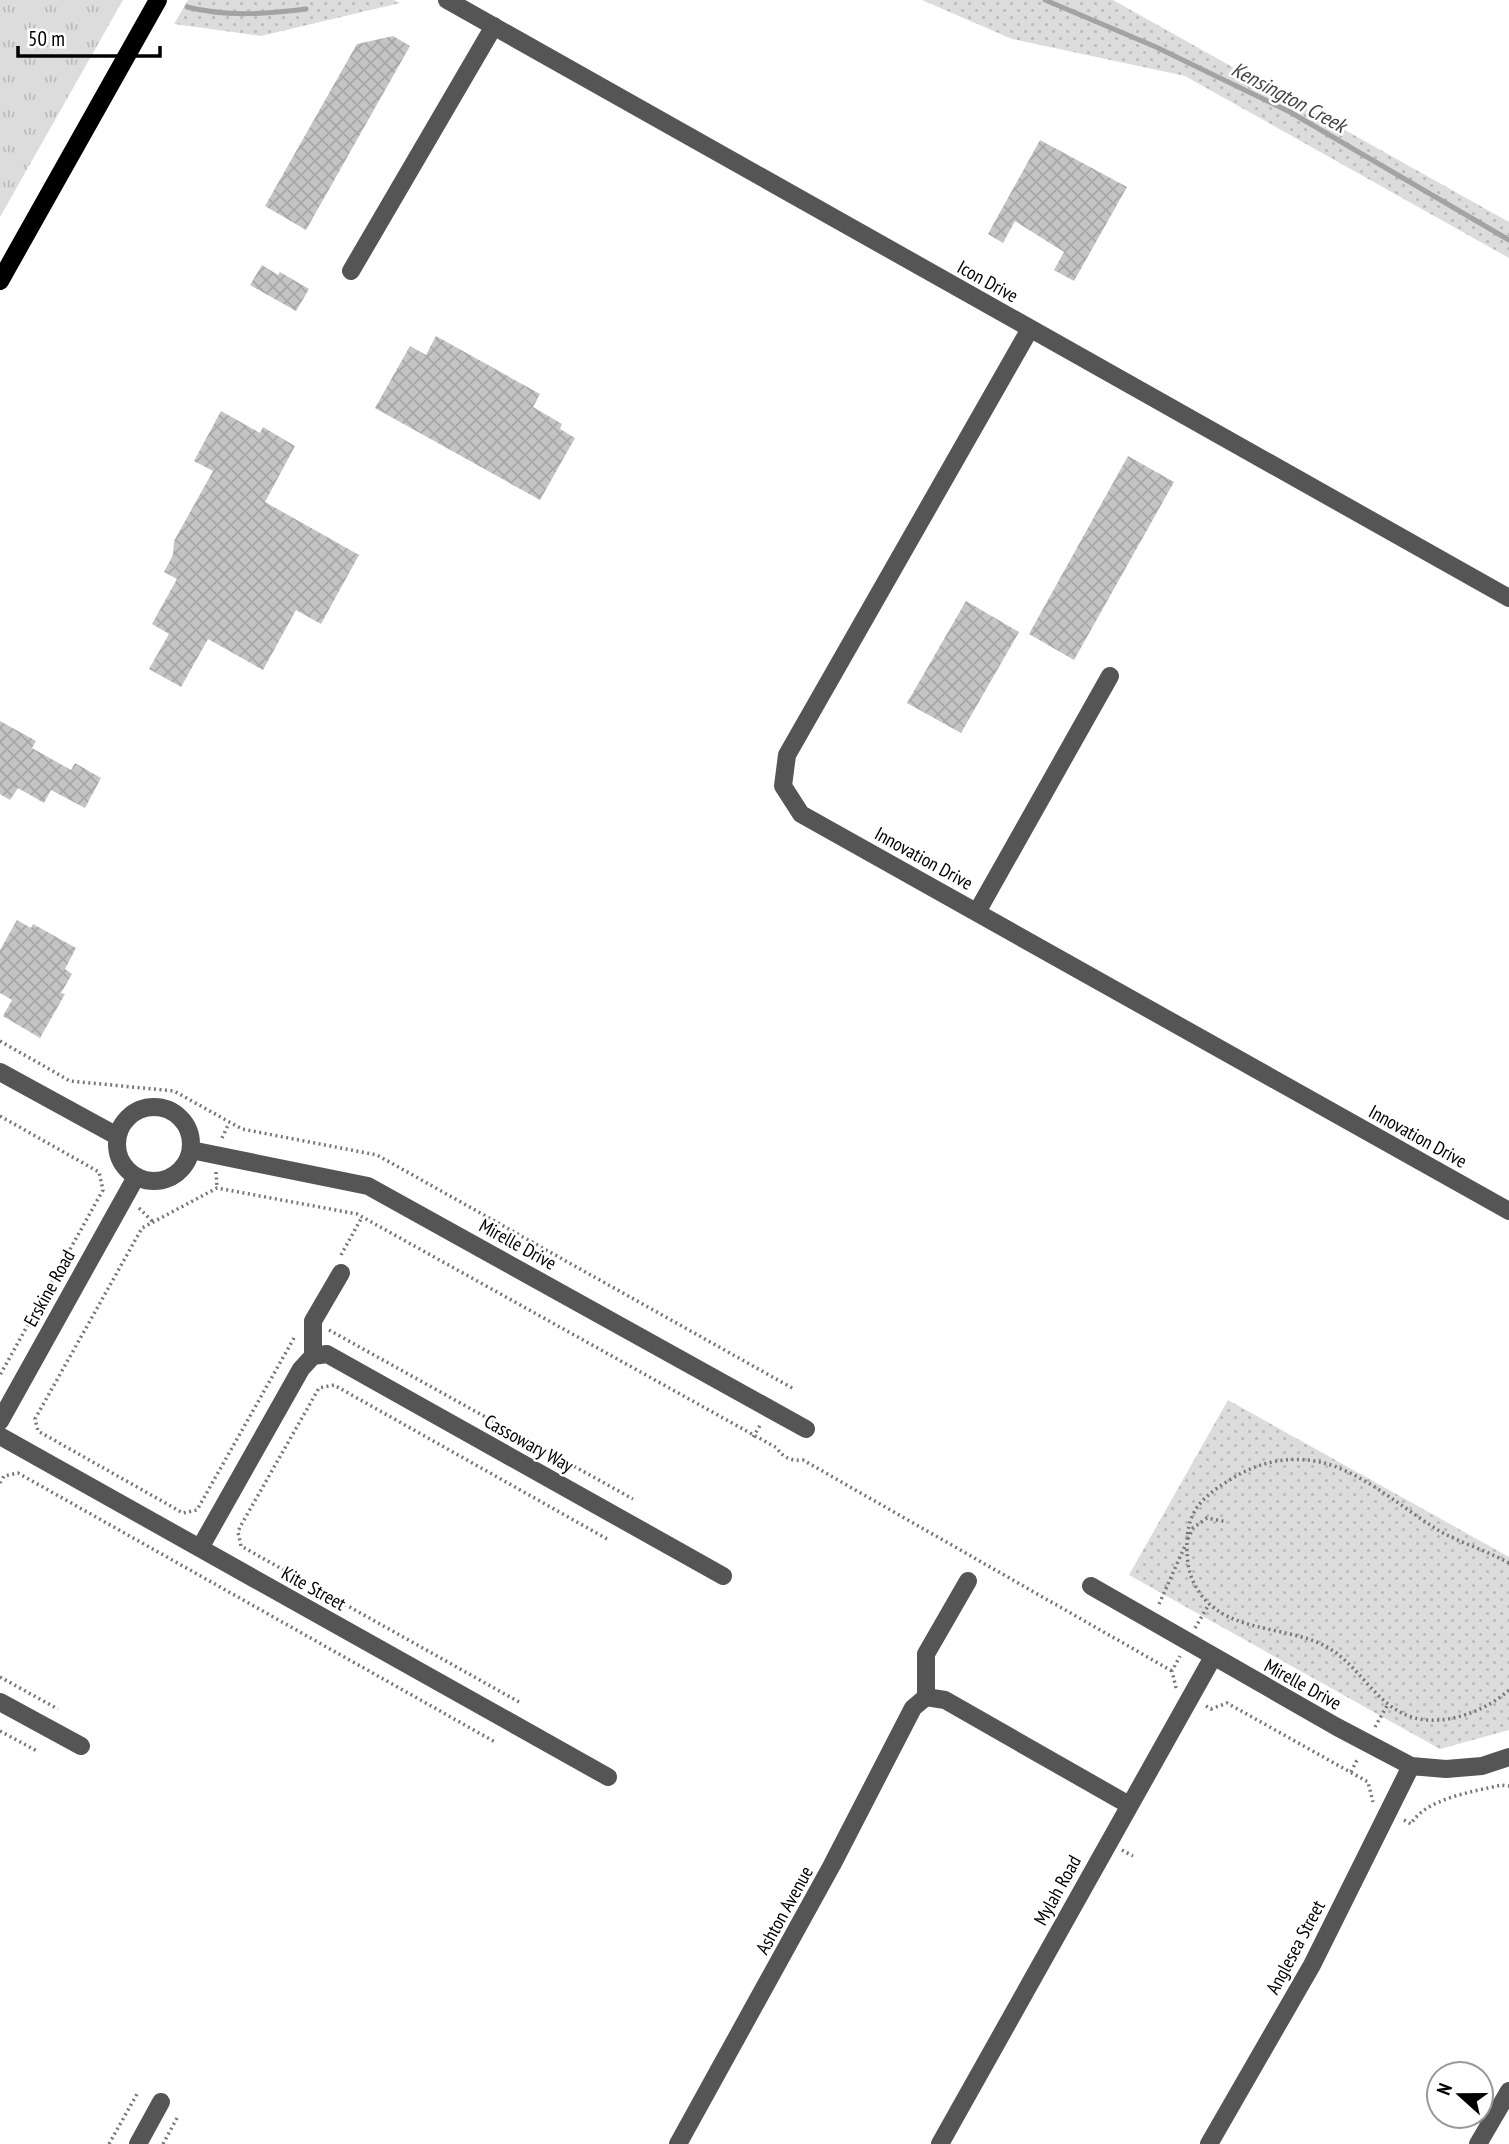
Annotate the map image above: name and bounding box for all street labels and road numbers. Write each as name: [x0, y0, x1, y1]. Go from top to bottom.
street label: Icon Drive: [953, 255, 1023, 308]
street label: Innovation Drive: [871, 821, 977, 895]
street label: Innovation Drive: [1365, 1099, 1471, 1173]
street label: Mirelle Drive: [475, 1213, 561, 1275]
street label: Erskine Road: [18, 1245, 80, 1331]
street label: Cassowary Way: [480, 1409, 578, 1478]
street label: Kite Street: [278, 1561, 351, 1616]
street label: Mirelle Drive: [1260, 1653, 1346, 1715]
street label: Mylah Road: [1028, 1851, 1086, 1929]
street label: Ashton Avenue: [750, 1862, 818, 1958]
street label: Anglesea Street: [1260, 1895, 1330, 1998]

